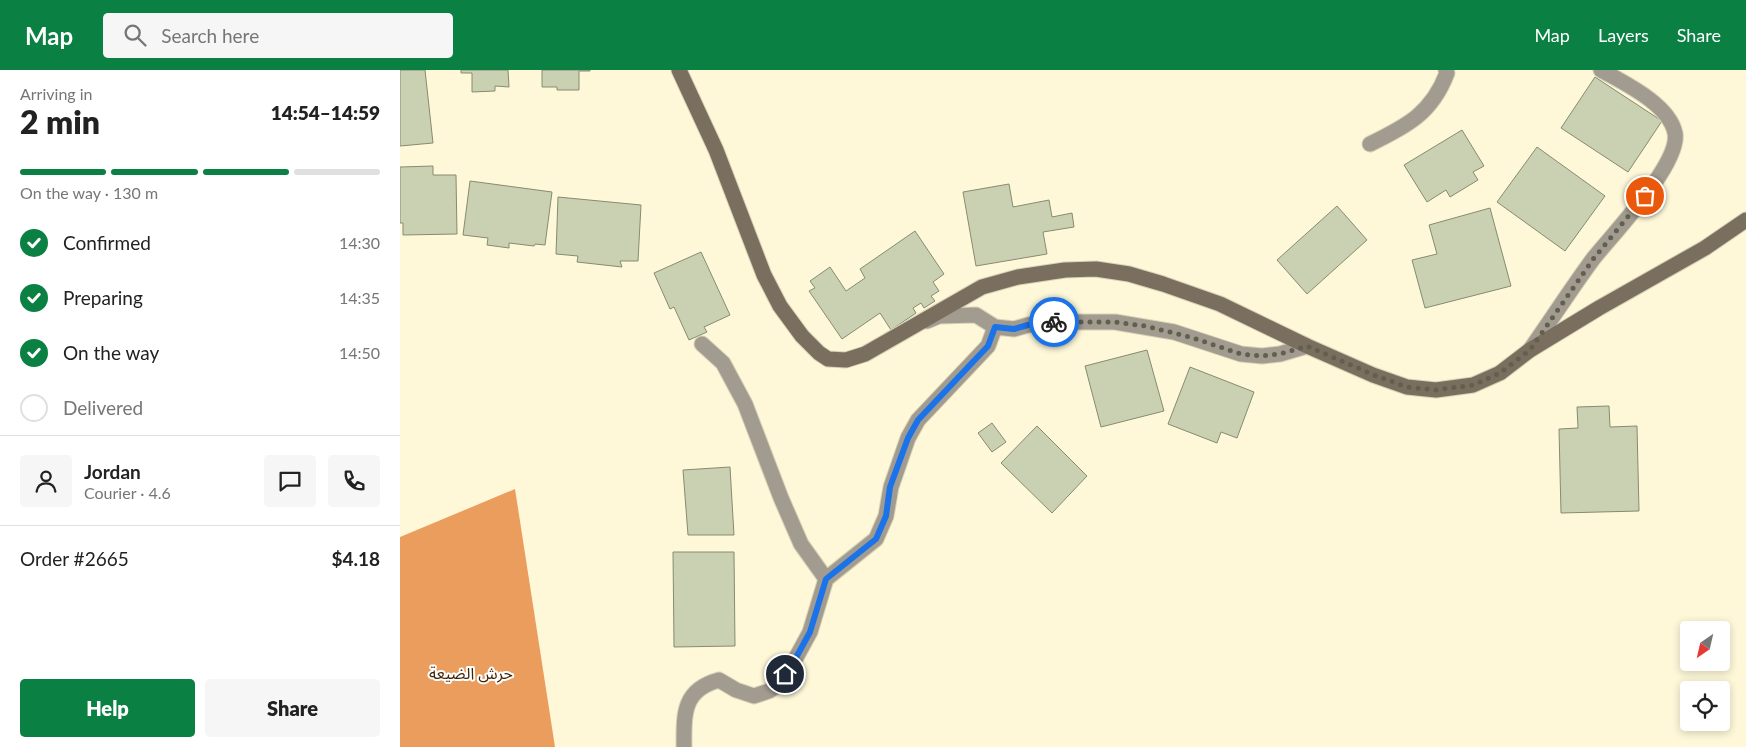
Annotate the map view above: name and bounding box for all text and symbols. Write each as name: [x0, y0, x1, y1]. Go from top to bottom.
search box: [103, 13, 453, 58]
text: Map: [25, 21, 73, 50]
icon: search: [121, 21, 149, 49]
text: Search here: [161, 24, 259, 47]
text: Map: [1534, 24, 1570, 46]
text: Layers: [1598, 24, 1649, 46]
text: Share: [1677, 24, 1721, 46]
text: Arriving in: [20, 84, 93, 103]
text: 14:54–14:59: [271, 101, 380, 124]
text: 2 min: [20, 102, 100, 141]
pin: [1624, 175, 1666, 217]
icon: bag: [1631, 182, 1659, 210]
text: On the way · 130 m: [20, 183, 158, 202]
icon: check: [20, 229, 48, 257]
text: Confirmed: [63, 231, 151, 254]
text: 14:30: [339, 233, 380, 252]
icon: check: [20, 284, 48, 312]
text: Preparing: [63, 286, 143, 309]
text: 14:35: [339, 288, 380, 307]
courier: [1029, 297, 1079, 347]
icon: bike: [1040, 308, 1068, 336]
icon: check: [20, 339, 48, 367]
text: On the way: [63, 341, 159, 364]
text: 14:50: [339, 343, 380, 362]
text: Delivered: [63, 396, 143, 419]
button: person: [20, 455, 72, 507]
button: chat: [264, 455, 316, 507]
button: phone: [328, 455, 380, 507]
text: Jordan: [84, 460, 141, 483]
text: Courier · 4.6: [84, 483, 171, 502]
text: Order #2665: [20, 547, 129, 570]
text: $4.18: [331, 547, 380, 570]
north arrow: [1680, 621, 1730, 671]
map controls: [1680, 621, 1730, 731]
pin: [764, 653, 806, 695]
icon: home: [771, 660, 799, 688]
park label: حرش الضيعة: [429, 663, 513, 683]
button: Help: [20, 679, 195, 737]
button: Share: [205, 679, 380, 737]
button: locate: [1680, 681, 1730, 731]

